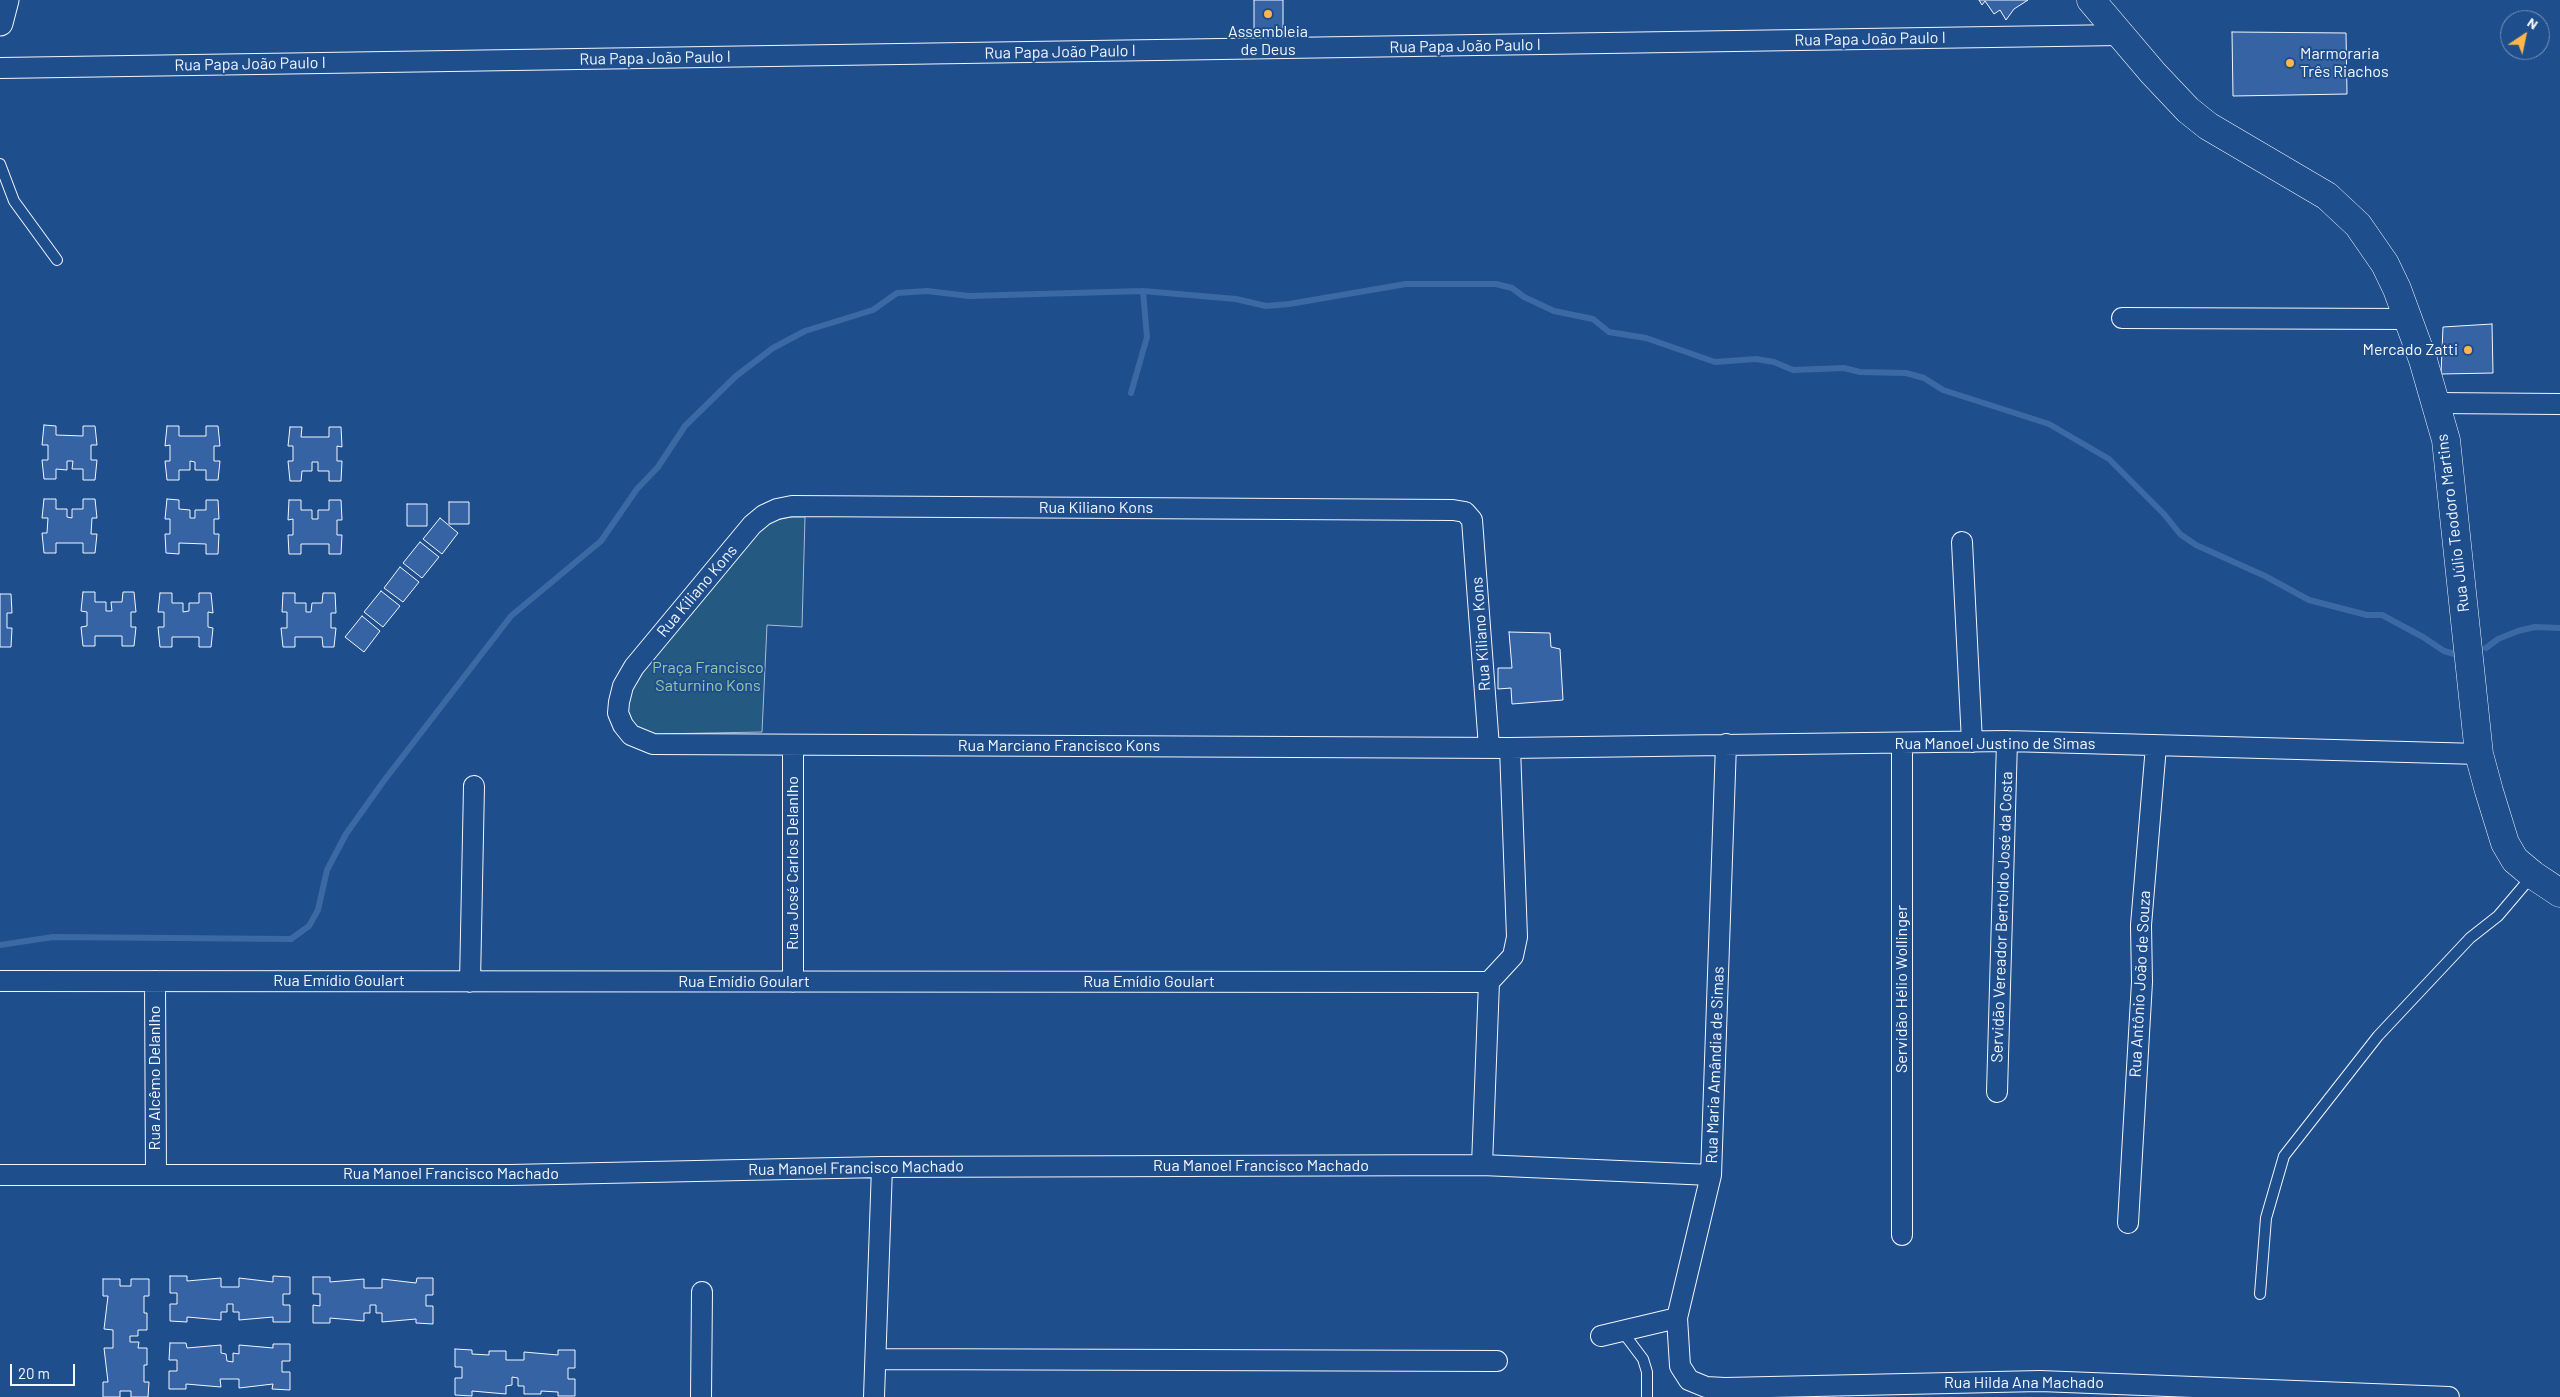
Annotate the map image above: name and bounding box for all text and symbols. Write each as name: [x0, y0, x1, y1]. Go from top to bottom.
marker: Assembleia de Deus: [1262, 8, 1274, 20]
north arrow: [2500, 10, 2550, 60]
text: N: [2524, 13, 2542, 33]
place label: Assembleia de Deus: [1228, 22, 1308, 60]
street label: Rua Papa João Paulo I: [1794, 28, 1946, 50]
street label: Rua Papa João Paulo I: [1389, 35, 1541, 57]
street label: Rua Papa João Paulo I: [984, 41, 1136, 63]
place label: Marmoraria Três Riachos: [2300, 44, 2389, 82]
street label: Rua Papa João Paulo I: [579, 47, 731, 69]
street label: Rua Papa João Paulo I: [174, 53, 326, 75]
marker: Marmoraria Três Riachos: [2284, 57, 2296, 69]
place label: Mercado Zatti: [2363, 340, 2458, 360]
marker: Mercado Zatti: [2462, 344, 2474, 356]
street label: Rua Júlio Teodoro Martins: [2433, 433, 2473, 613]
street label: Rua Kiliano Kons: [1039, 498, 1153, 518]
street label: Rua Kiliano Kons: [653, 541, 741, 641]
street label: Rua Kiliano Kons: [1467, 576, 1495, 692]
park label: Praça Francisco Saturnino Kons: [652, 658, 764, 696]
street label: Rua Manoel Justino de Simas: [1895, 734, 2095, 754]
street label: Rua Marciano Francisco Kons: [958, 736, 1160, 756]
street label: Servidão Vereador Bertoldo José da Costa: [1987, 771, 2017, 1063]
street label: Rua José Carlos Delanlho: [783, 776, 803, 950]
street label: Rua Antônio João de Souza: [2126, 890, 2154, 1078]
street label: Servidão Hélio Wollinger: [1892, 905, 1912, 1073]
street label: Rua Maria Amândia de Simas: [1702, 966, 1728, 1164]
street label: Rua Emídio Goulart: [273, 971, 405, 991]
street label: Rua Emídio Goulart: [678, 972, 810, 992]
street label: Rua Emídio Goulart: [1083, 972, 1215, 992]
street label: Rua Alcêmo Delanlho: [145, 1006, 165, 1150]
street label: Rua Manoel Francisco Machado: [1153, 1156, 1369, 1176]
street label: Rua Manoel Francisco Machado: [748, 1157, 964, 1179]
street label: Rua Manoel Francisco Machado: [343, 1164, 559, 1184]
scale bar: [12, 1354, 78, 1386]
text: 20 m: [18, 1364, 50, 1382]
street label: Rua Hilda Ana Machado: [1944, 1373, 2104, 1393]

